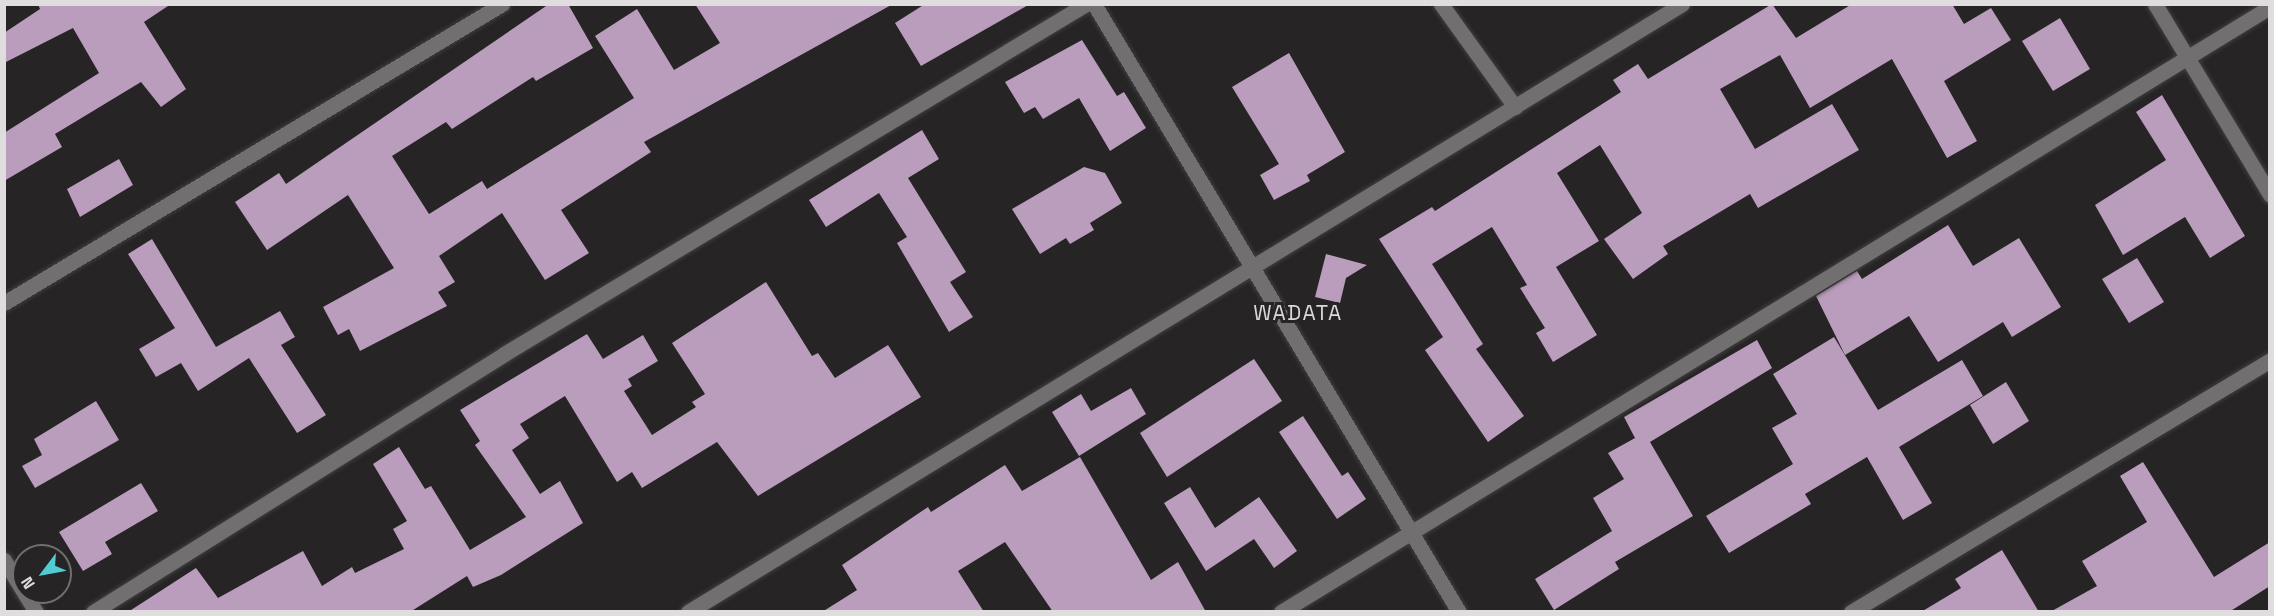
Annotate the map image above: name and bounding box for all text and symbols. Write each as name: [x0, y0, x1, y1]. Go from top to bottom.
district label: WADATA: [1253, 300, 1343, 326]
north arrow: [12, 544, 72, 604]
text: N: [16, 573, 40, 593]

